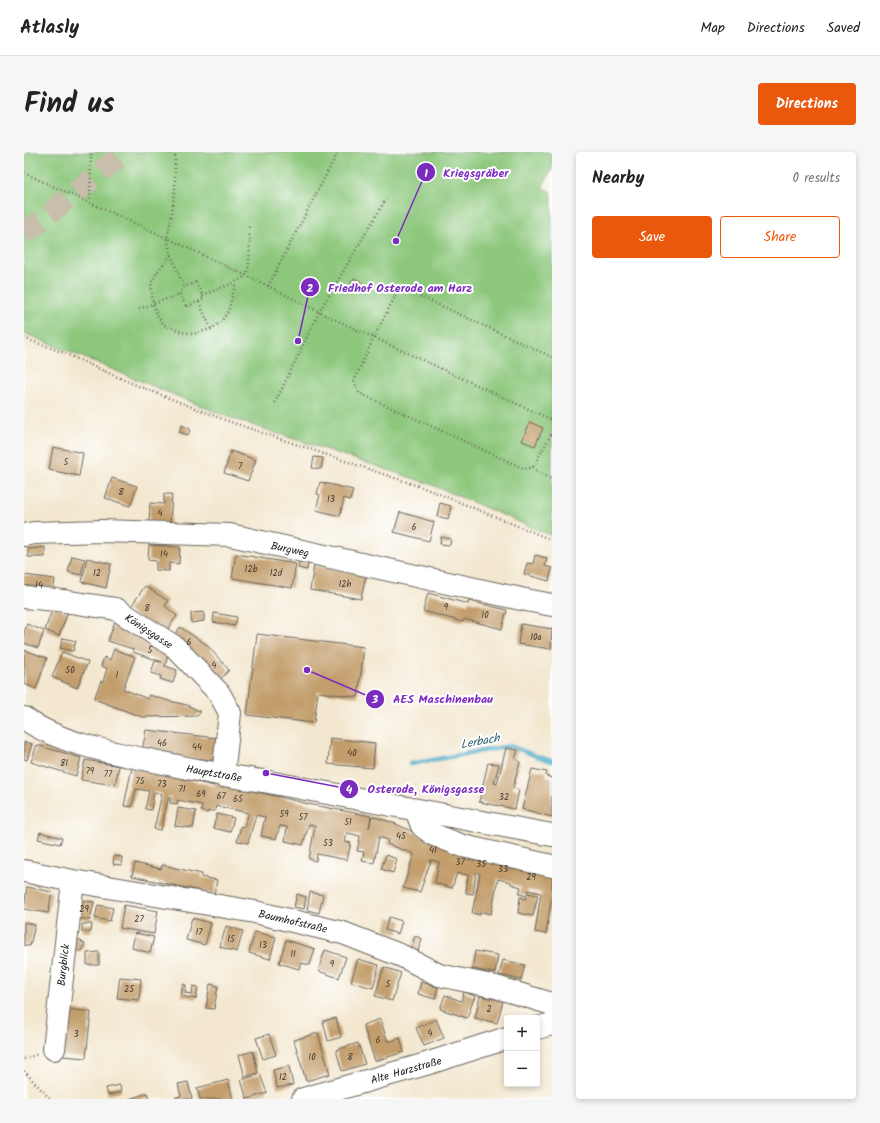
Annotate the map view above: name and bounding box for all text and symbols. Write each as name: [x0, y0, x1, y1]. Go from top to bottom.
text: Atlasly: [20, 13, 79, 43]
text: Map: [700, 17, 725, 39]
text: Directions: [747, 17, 805, 39]
text: Saved: [827, 17, 860, 39]
text: Find us: [24, 82, 115, 127]
button: Directions: [758, 83, 856, 125]
callout: Kriegsgräber: [416, 160, 517, 184]
text: 1: [424, 164, 428, 183]
text: Kriegsgräber: [443, 164, 509, 183]
text: Nearby: [592, 165, 644, 192]
text: 0 results: [793, 168, 840, 189]
button: Save: [592, 216, 712, 258]
button: Share: [720, 216, 840, 258]
callout: Friedhof Osterode am Harz: [300, 275, 480, 299]
text: 2: [307, 279, 314, 298]
text: Friedhof Osterode am Harz: [328, 279, 472, 298]
house number: 5: [64, 455, 70, 470]
house number: 7: [238, 459, 243, 474]
house number: 8: [118, 485, 124, 500]
house number: 13: [327, 492, 335, 507]
house number: 4: [158, 506, 163, 521]
house number: 6: [411, 520, 417, 535]
street label: Burgweg: [269, 537, 311, 563]
house number: 14: [160, 547, 168, 562]
house number: 12b: [245, 562, 258, 577]
house number: 12: [93, 566, 101, 581]
house number: 12d: [270, 566, 283, 581]
house number: 12h: [339, 577, 352, 592]
house number: 14: [35, 578, 43, 593]
house number: 9: [444, 600, 449, 615]
house number: 8: [144, 601, 150, 616]
house number: 10: [481, 608, 489, 623]
street label: Königsgasse: [121, 609, 176, 654]
house number: 10a: [530, 630, 542, 645]
house number: 6: [186, 635, 192, 650]
house number: 5: [148, 643, 154, 658]
house number: 4: [212, 658, 217, 673]
house number: 50: [65, 663, 75, 678]
house number: 1: [116, 668, 119, 683]
callout: AES Maschinenbau: [365, 687, 500, 711]
text: 3: [371, 690, 379, 709]
text: AES Maschinenbau: [393, 690, 493, 709]
water label: Lerbach: [459, 728, 503, 754]
house number: 46: [157, 736, 167, 751]
house number: 44: [192, 740, 202, 755]
house number: 40: [347, 746, 357, 761]
house number: 81: [60, 756, 68, 771]
street label: Hauptstraße: [184, 760, 243, 788]
house number: 79: [86, 764, 95, 779]
house number: 77: [104, 767, 113, 782]
house number: 75: [136, 774, 146, 789]
house number: 73: [157, 777, 167, 792]
callout: Osterode, Königsgasse: [339, 777, 492, 801]
text: 4: [346, 780, 353, 799]
text: Osterode, Königsgasse: [368, 780, 485, 799]
house number: 71: [179, 782, 186, 797]
house number: 69: [196, 787, 206, 802]
house number: 67: [216, 789, 226, 804]
house number: 32: [499, 790, 509, 805]
house number: 65: [233, 792, 244, 807]
house number: 59: [279, 807, 289, 822]
house number: 57: [299, 810, 308, 825]
house number: 51: [344, 815, 352, 830]
house number: 45: [396, 829, 407, 844]
house number: 53: [323, 836, 333, 851]
house number: 41: [429, 843, 437, 858]
house number: 37: [455, 855, 465, 870]
house number: 35: [476, 857, 487, 872]
house number: 33: [498, 862, 508, 877]
house number: 29: [526, 870, 536, 885]
house number: 29: [79, 902, 89, 917]
street label: Baumhofstraße: [256, 905, 329, 939]
house number: 27: [134, 912, 145, 927]
house number: 17: [196, 925, 203, 940]
house number: 15: [227, 932, 236, 947]
house number: 13: [259, 938, 267, 953]
street label: Burgblick: [53, 942, 75, 987]
house number: 11: [290, 947, 296, 962]
house number: 9: [330, 957, 335, 972]
house number: 5: [386, 977, 392, 992]
house number: 25: [124, 982, 135, 997]
house number: 2: [486, 1002, 492, 1017]
map controls: [504, 1015, 540, 1087]
button: +: [504, 1015, 540, 1051]
house number: 4: [428, 1026, 433, 1041]
house number: 3: [73, 1027, 79, 1042]
house number: 6: [375, 1033, 381, 1048]
house number: 10: [308, 1050, 316, 1065]
house number: 8: [347, 1050, 353, 1065]
button: −: [504, 1051, 540, 1087]
street label: Alte Harzstraße: [369, 1052, 444, 1090]
house number: 12: [279, 1070, 287, 1085]

